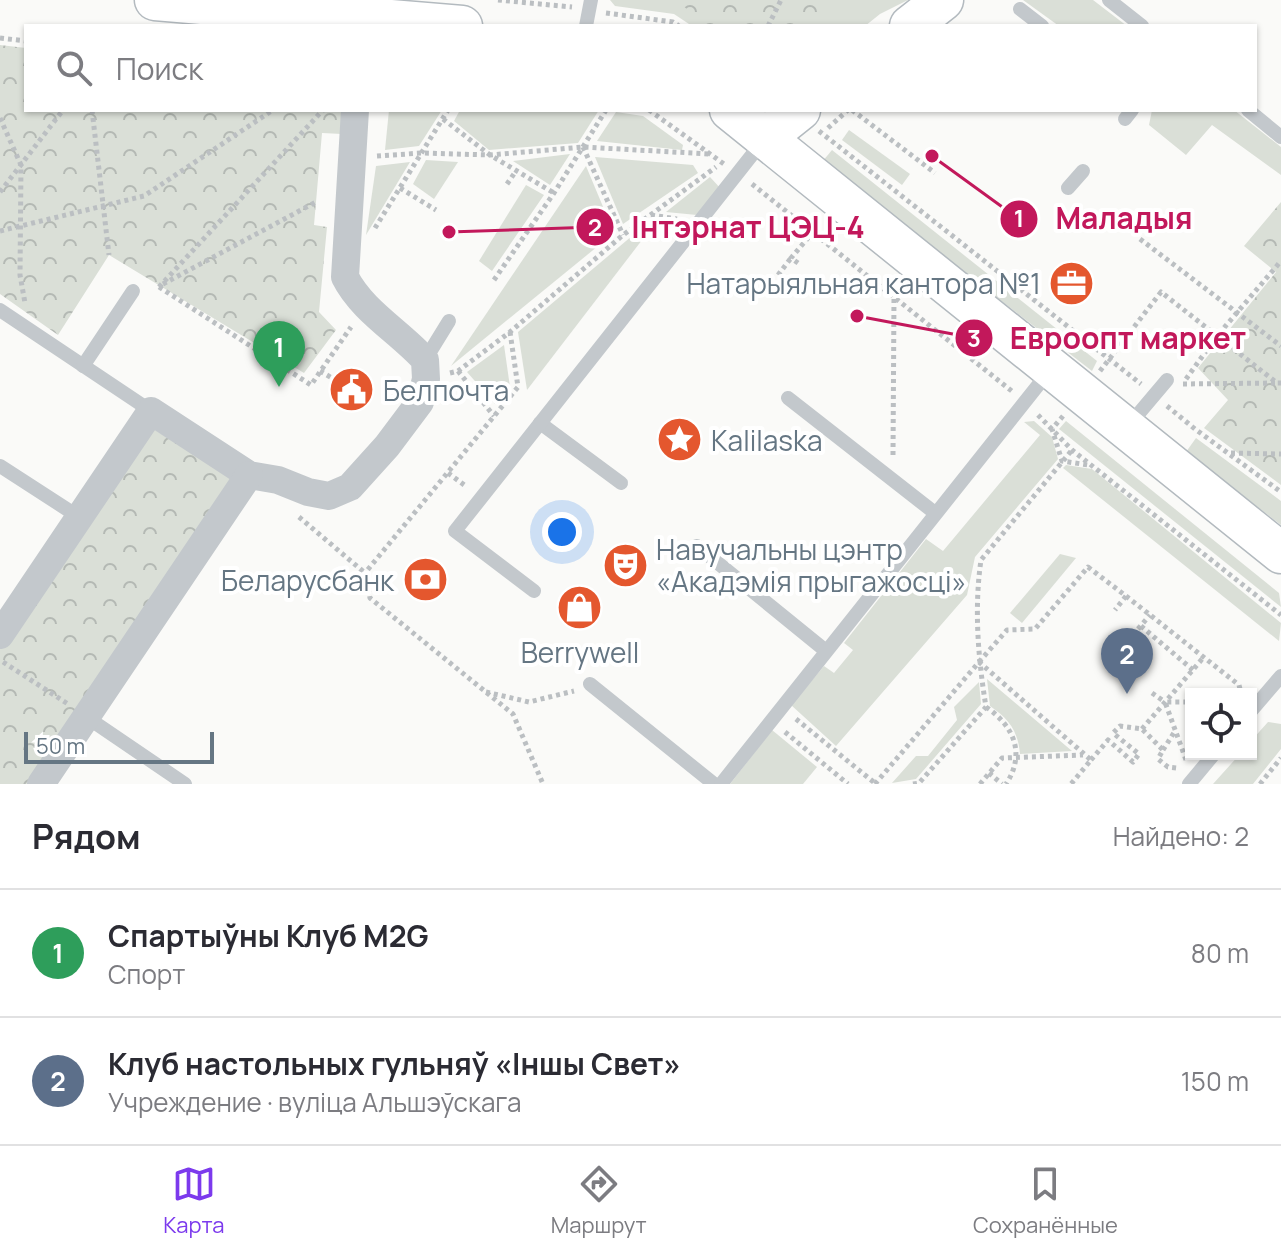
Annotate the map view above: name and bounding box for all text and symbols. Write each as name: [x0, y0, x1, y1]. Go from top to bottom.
search box: [24, 24, 1257, 112]
icon: search: [52, 46, 96, 90]
text: Поиск: [116, 48, 203, 89]
callout: Маладыя: [999, 192, 1208, 246]
text: Маладыя: [1055, 197, 1193, 238]
callout: Інтэрнат ЦЭЦ-4: [575, 200, 881, 254]
text: 1: [1014, 201, 1024, 234]
text: Інтэрнат ЦЭЦ-4: [631, 206, 865, 247]
text: 2: [588, 210, 602, 243]
office icon: Натарыяльная кантора №1: [1048, 259, 1096, 307]
place label: Натарыяльная кантора №1: [686, 264, 1041, 302]
callout: Евроопт маркет: [954, 311, 1262, 365]
text: Евроопт маркет: [1010, 317, 1246, 358]
pin: 1: [253, 321, 305, 387]
text: 3: [967, 321, 981, 354]
public building icon: Белпочта: [328, 366, 376, 414]
place label: Белпочта: [383, 371, 509, 409]
place icon: Kalilaska: [656, 416, 704, 464]
place label: Kalilaska: [711, 421, 822, 459]
your location: [542, 512, 582, 552]
place label: Навучальны цэнтр «Акадэмія прыгажосці»: [656, 530, 967, 600]
theatre icon: Навучальны цэнтр «Акадэмія прыгажосці»: [601, 541, 649, 589]
bank icon: Беларусбанк: [401, 556, 449, 604]
place label: Беларусбанк: [221, 561, 395, 599]
shop icon: Berrywell: [556, 583, 604, 631]
pin: 2: [1101, 628, 1153, 694]
place label: Berrywell: [521, 633, 639, 671]
map controls: [1185, 688, 1257, 760]
button: locate: [1185, 688, 1257, 760]
scale bar: [24, 728, 214, 764]
text: 50 m: [36, 731, 85, 761]
text: Рядом: [32, 813, 141, 859]
text: Найдено: 2: [1113, 818, 1249, 854]
text: Спартыўны Клуб M2G: [108, 915, 428, 956]
text: 1: [52, 935, 64, 971]
text: 80 m: [1191, 935, 1249, 971]
text: Спорт: [108, 956, 185, 992]
text: Клуб настольных гульняў «Іншы Свет»: [108, 1043, 681, 1084]
text: 2: [50, 1063, 66, 1099]
text: 150 m: [1181, 1063, 1249, 1099]
text: Учреждение · вуліца Альшэўскага: [108, 1084, 521, 1120]
tab: Карта: [163, 1162, 224, 1240]
tab: Маршрут: [551, 1162, 647, 1240]
tab: Сохранённые: [973, 1162, 1118, 1240]

